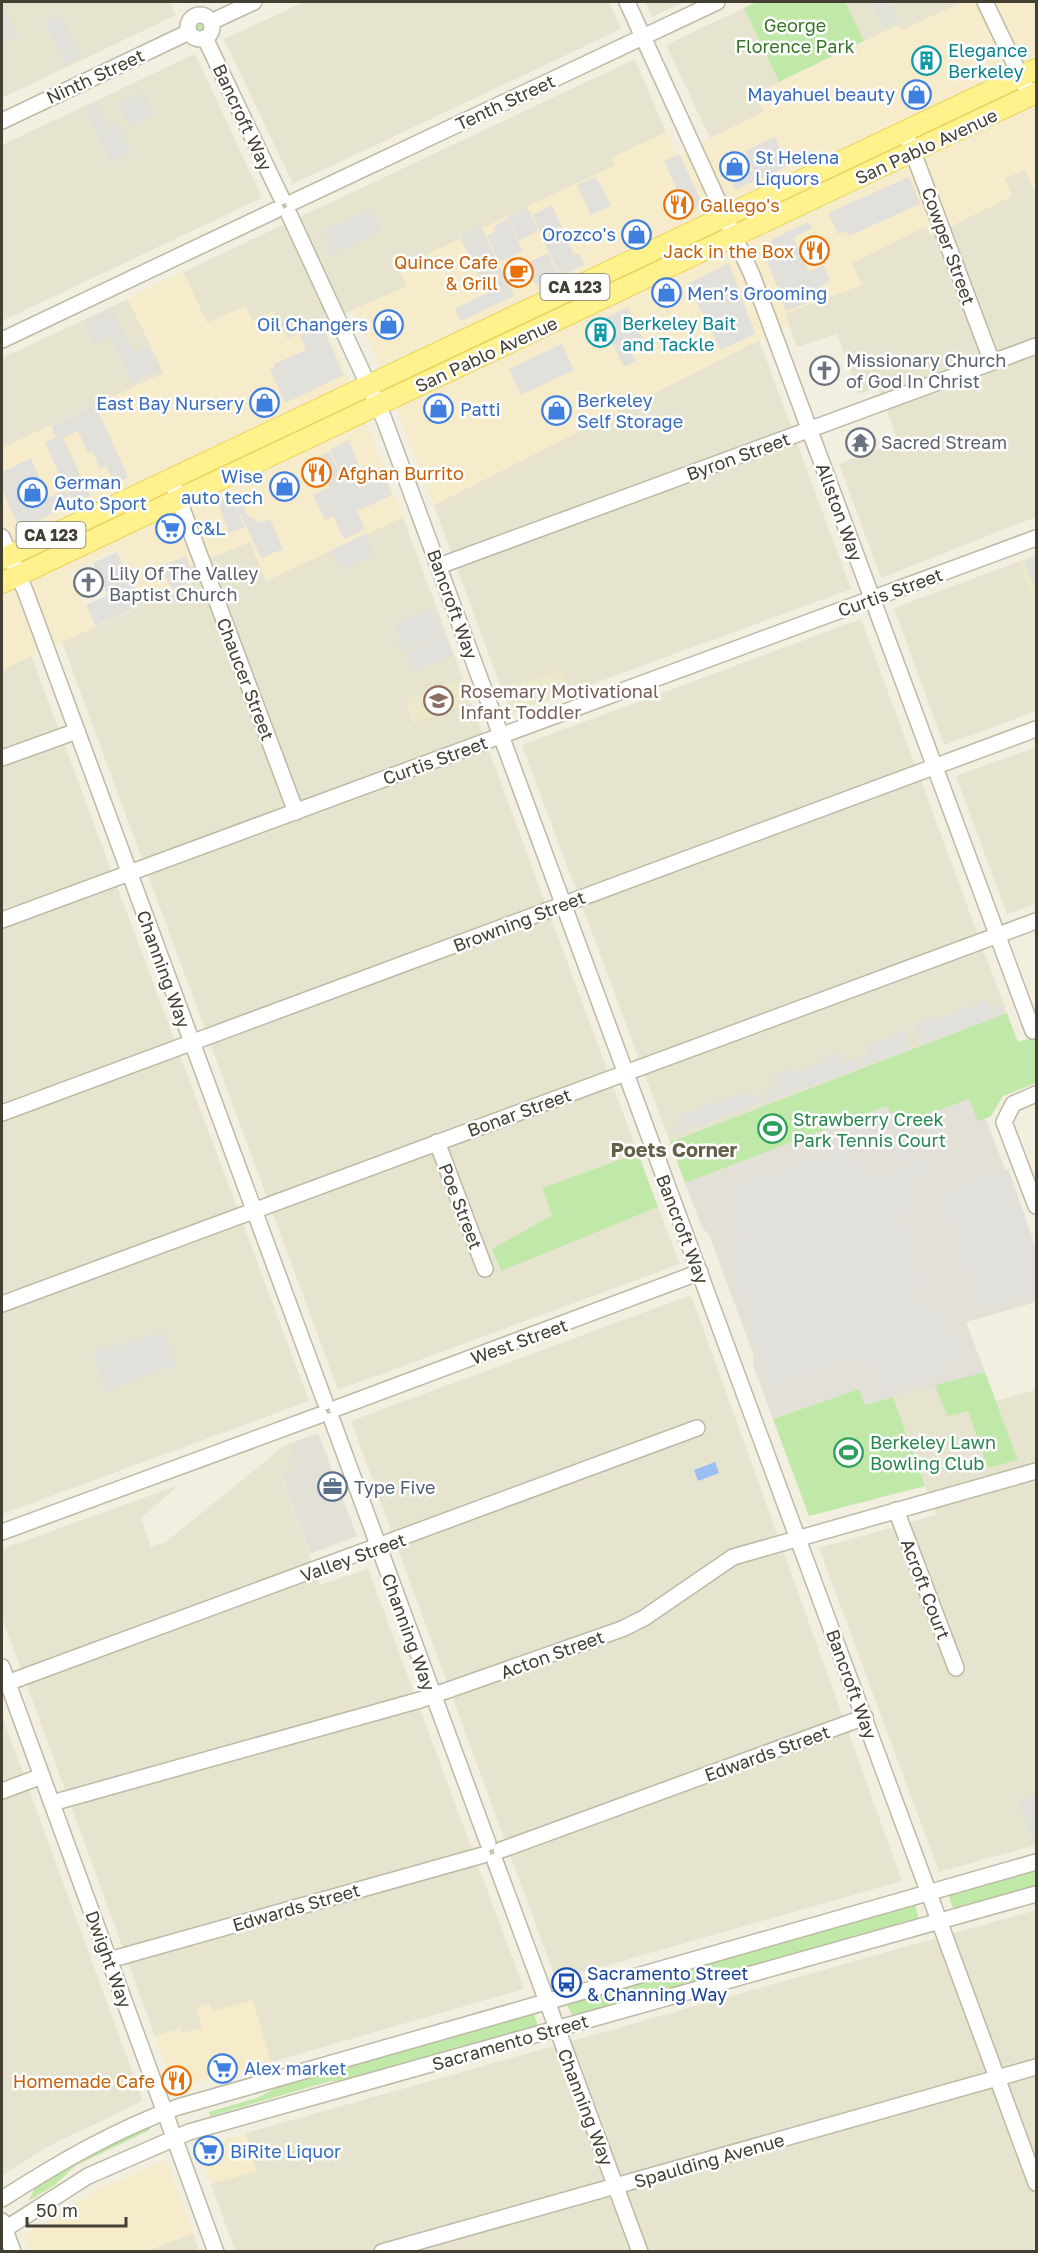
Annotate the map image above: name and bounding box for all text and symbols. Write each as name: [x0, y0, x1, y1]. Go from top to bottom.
park label: George Florence Park: [735, 14, 855, 57]
place label: Elegance Berkeley: [948, 39, 1028, 82]
street label: Ninth Street: [43, 44, 147, 108]
building icon: Elegance Berkeley: [911, 44, 943, 76]
street label: Bancroft Way: [209, 60, 277, 174]
street label: Tenth Street: [452, 69, 558, 135]
shop icon: Mayahuel beauty: [900, 78, 932, 110]
place label: Mayahuel beauty: [747, 83, 895, 105]
street label: San Pablo Avenue: [851, 103, 1001, 189]
place label: St Helena Liquors: [755, 146, 839, 189]
shop icon: St Helena Liquors: [718, 151, 750, 183]
street label: Cowper Street: [918, 184, 980, 308]
restaurant icon: Gallego's: [663, 189, 695, 221]
place label: Gallego's: [700, 194, 780, 216]
shop icon: Orozco's: [621, 218, 653, 250]
place label: Orozco's: [542, 223, 616, 245]
restaurant icon: Jack in the Box: [799, 235, 831, 267]
place label: Jack in the Box: [663, 240, 794, 262]
place label: Quince Cafe & Grill: [394, 251, 498, 294]
cafe icon: Quince Cafe & Grill: [503, 256, 535, 288]
road number: CA 123: [540, 274, 610, 300]
shop icon: Men’s Grooming: [650, 277, 682, 309]
place label: Men’s Grooming: [687, 282, 827, 304]
shop icon: Oil Changers: [373, 308, 405, 340]
street label: San Pablo Avenue: [411, 311, 561, 397]
place label: Berkeley Bait and Tackle: [622, 312, 736, 355]
place label: Oil Changers: [257, 313, 368, 335]
building icon: Berkeley Bait and Tackle: [585, 317, 617, 349]
place label: Missionary Church of God In Christ: [846, 349, 1006, 392]
church icon: Missionary Church of God In Christ: [809, 354, 841, 386]
shop icon: East Bay Nursery: [249, 387, 281, 419]
place label: Berkeley Self Storage: [577, 389, 683, 432]
place label: East Bay Nursery: [96, 392, 244, 414]
shop icon: Patti: [423, 393, 455, 425]
shop icon: Berkeley Self Storage: [540, 394, 572, 426]
place label: Patti: [460, 398, 501, 420]
temple icon: Sacred Stream: [844, 426, 876, 458]
street label: Byron Street: [683, 427, 793, 485]
place label: Sacred Stream: [881, 431, 1007, 453]
restaurant icon: Afghan Burrito: [301, 457, 333, 489]
street label: Allston Way: [812, 460, 868, 564]
place label: Afghan Burrito: [338, 462, 464, 484]
place label: Wise auto tech: [181, 465, 263, 508]
shop icon: Wise auto tech: [268, 470, 300, 502]
place label: German Auto Sport: [54, 471, 147, 514]
shop icon: German Auto Sport: [17, 476, 49, 508]
supermarket icon: C&L: [154, 512, 186, 544]
place label: C&L: [191, 517, 226, 539]
road number: CA 123: [16, 522, 86, 548]
street label: Bancroft Way: [423, 546, 483, 662]
place label: Lily Of The Valley Baptist Church: [109, 562, 258, 605]
street label: Curtis Street: [835, 563, 945, 621]
church icon: Lily Of The Valley Baptist Church: [72, 567, 104, 599]
street label: Chaucer Street: [213, 615, 279, 743]
place label: Rosemary Motivational Infant Toddler: [460, 680, 659, 723]
school or university icon: Rosemary Motivational Infant Toddler: [423, 685, 455, 717]
street label: Curtis Street: [380, 731, 490, 789]
street label: Browning Street: [450, 886, 588, 956]
street label: Channing Way: [133, 907, 195, 1031]
street label: Bonar Street: [464, 1083, 574, 1141]
place label: Strawberry Creek Park Tennis Court: [793, 1108, 946, 1151]
sports icon: Strawberry Creek Park Tennis Court: [756, 1113, 788, 1145]
district label: Poets Corner: [611, 1137, 738, 1161]
street label: Poe Street: [434, 1160, 488, 1252]
street label: Bancroft Way: [652, 1171, 714, 1287]
street label: West Street: [468, 1313, 570, 1369]
place label: Berkeley Lawn Bowling Club: [870, 1431, 996, 1474]
sports icon: Berkeley Lawn Bowling Club: [833, 1436, 865, 1468]
office icon: Type Five: [317, 1471, 349, 1503]
place label: Type Five: [354, 1476, 436, 1498]
street label: Valley Street: [297, 1528, 409, 1586]
street label: Acroft Court: [897, 1536, 955, 1642]
street label: Channing Way: [378, 1570, 440, 1694]
street label: Acton Street: [497, 1625, 607, 1683]
street label: Bancroft Way: [822, 1626, 882, 1742]
street label: Edwards Street: [701, 1720, 833, 1786]
street label: Edwards Street: [230, 1878, 362, 1936]
street label: Dwight Way: [81, 1907, 137, 2011]
place label: Sacramento Street & Channing Way: [587, 1962, 749, 2005]
bus stop icon: Sacramento Street & Channing Way: [550, 1967, 582, 1999]
street label: Sacramento Street: [429, 2009, 591, 2075]
street label: Channing Way: [554, 2045, 618, 2169]
supermarket icon: Alex market: [207, 2052, 239, 2084]
place label: Alex market: [244, 2057, 346, 2079]
restaurant icon: Homemade Cafe: [160, 2065, 192, 2097]
place label: Homemade Cafe: [13, 2070, 155, 2092]
street label: Spaulding Avenue: [631, 2128, 787, 2192]
supermarket icon: BiRite Liquor: [193, 2135, 225, 2167]
place label: BiRite Liquor: [230, 2140, 341, 2162]
scale bar: [27, 2190, 126, 2228]
text: 50 m: [36, 2199, 78, 2221]

